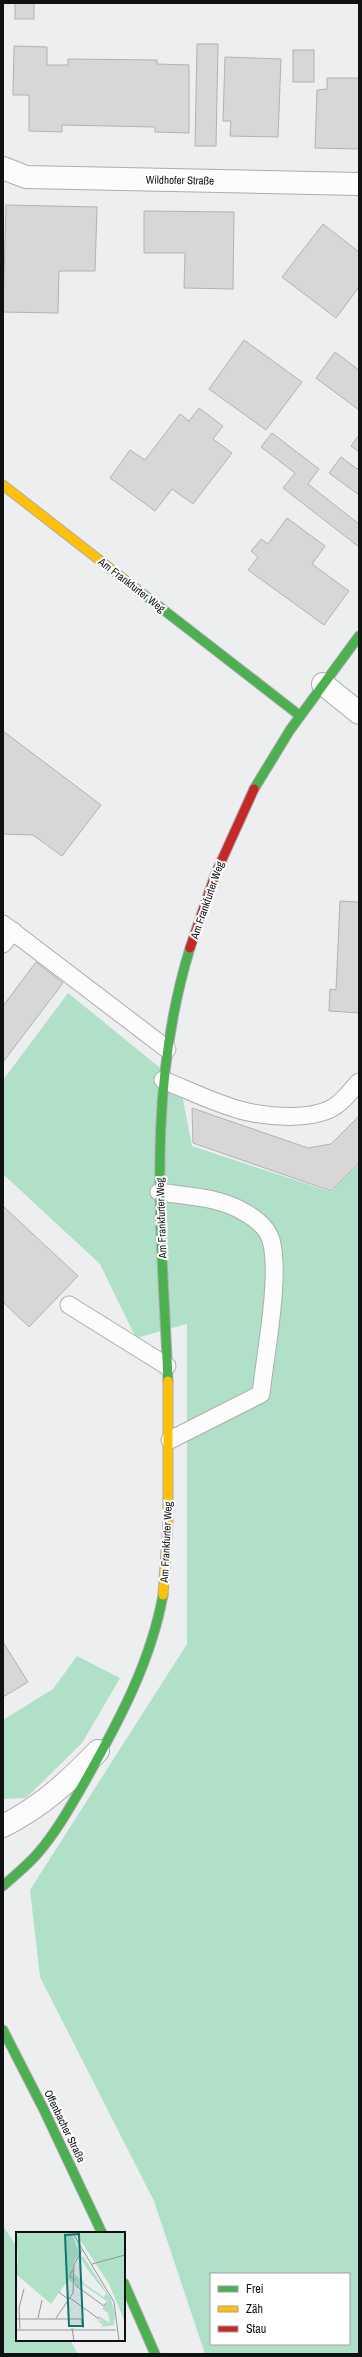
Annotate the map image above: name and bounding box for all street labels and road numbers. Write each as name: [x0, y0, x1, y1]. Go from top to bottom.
street label: Wildhofer Straße: [146, 172, 214, 188]
street label: Am Frankfurter Weg: [95, 554, 168, 615]
street label: Am Frankfurter Weg: [187, 859, 227, 942]
street label: Am Frankfurter Weg: [153, 1177, 169, 1260]
street label: Am Frankfurter Weg: [157, 1501, 175, 1584]
street label: Offenbacher Straße: [41, 2087, 89, 2165]

